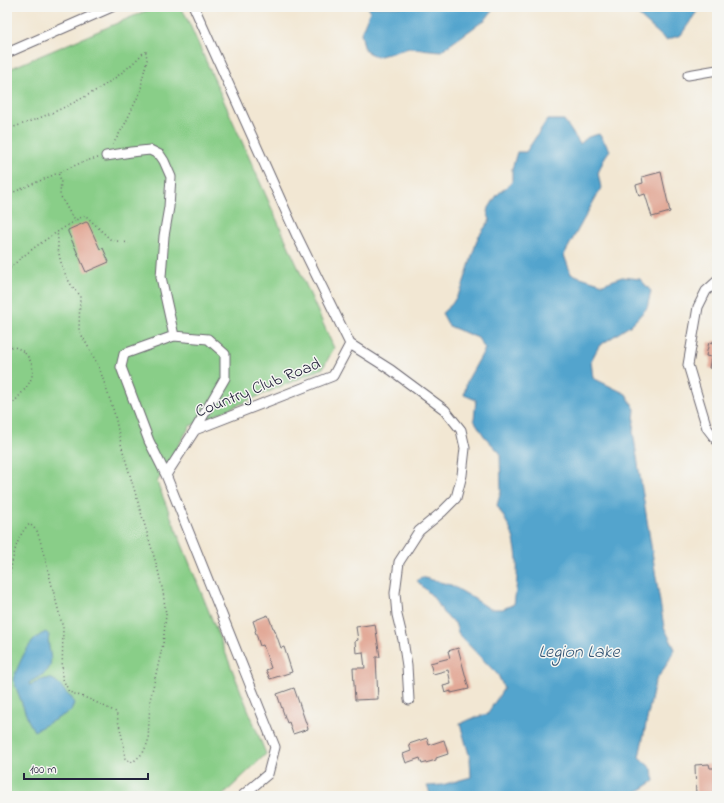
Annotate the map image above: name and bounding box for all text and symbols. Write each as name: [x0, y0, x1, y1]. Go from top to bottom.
street label: Country Club Road: [192, 351, 325, 425]
water label: Legion Lake: [538, 640, 620, 666]
scale bar: [24, 755, 148, 781]
text: 100 m: [30, 761, 57, 779]

